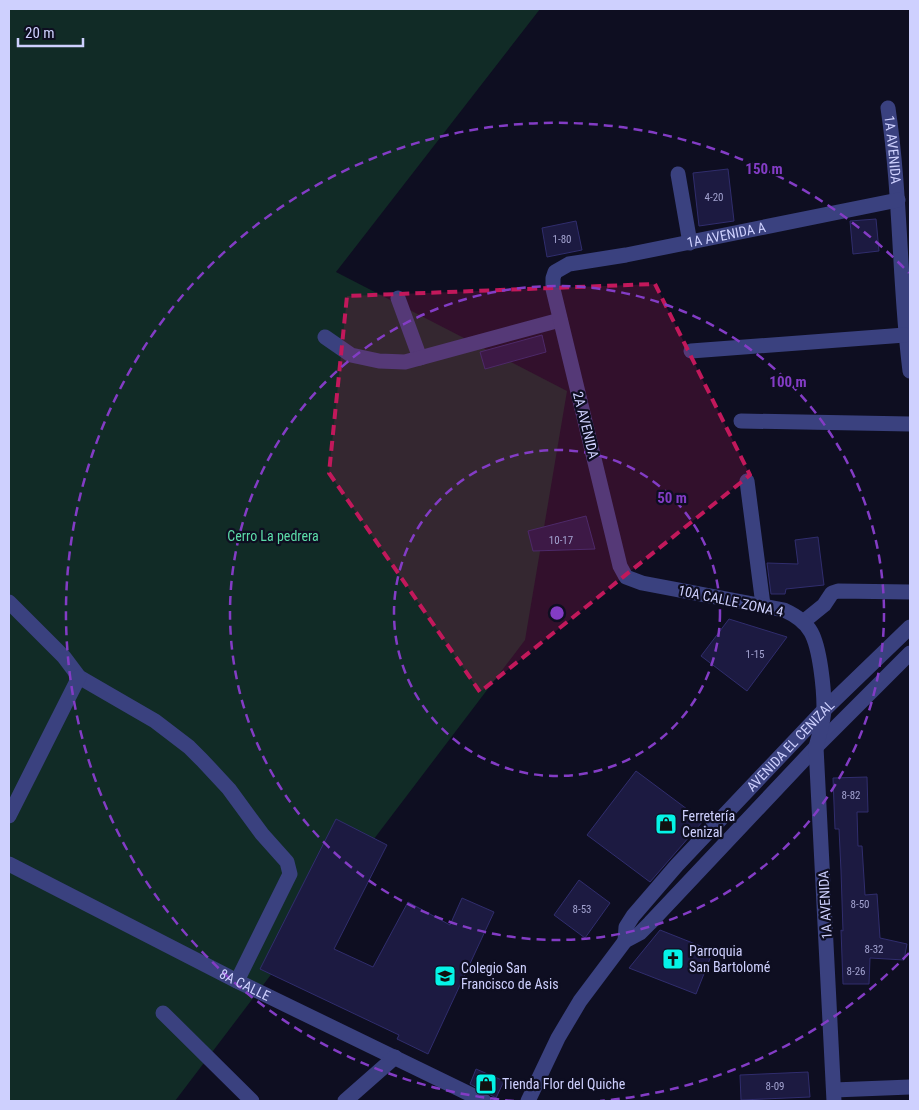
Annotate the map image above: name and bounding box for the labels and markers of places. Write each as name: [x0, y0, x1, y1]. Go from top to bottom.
centre of rings: [548, 604, 566, 622]
place label: Ferretería Cenizal: [682, 808, 735, 840]
shop icon: Ferretería Cenizal: [654, 812, 678, 836]
place label: Parroquia San Bartolomé: [689, 943, 771, 975]
church icon: Parroquia San Bartolomé: [661, 947, 685, 971]
place label: Colegio San Francisco de Asis: [461, 960, 559, 992]
school or university icon: Colegio San Francisco de Asis: [433, 964, 457, 988]
shop icon: Tienda Flor del Quiche: [474, 1072, 498, 1096]
place label: Tienda Flor del Quiche: [502, 1076, 626, 1092]

